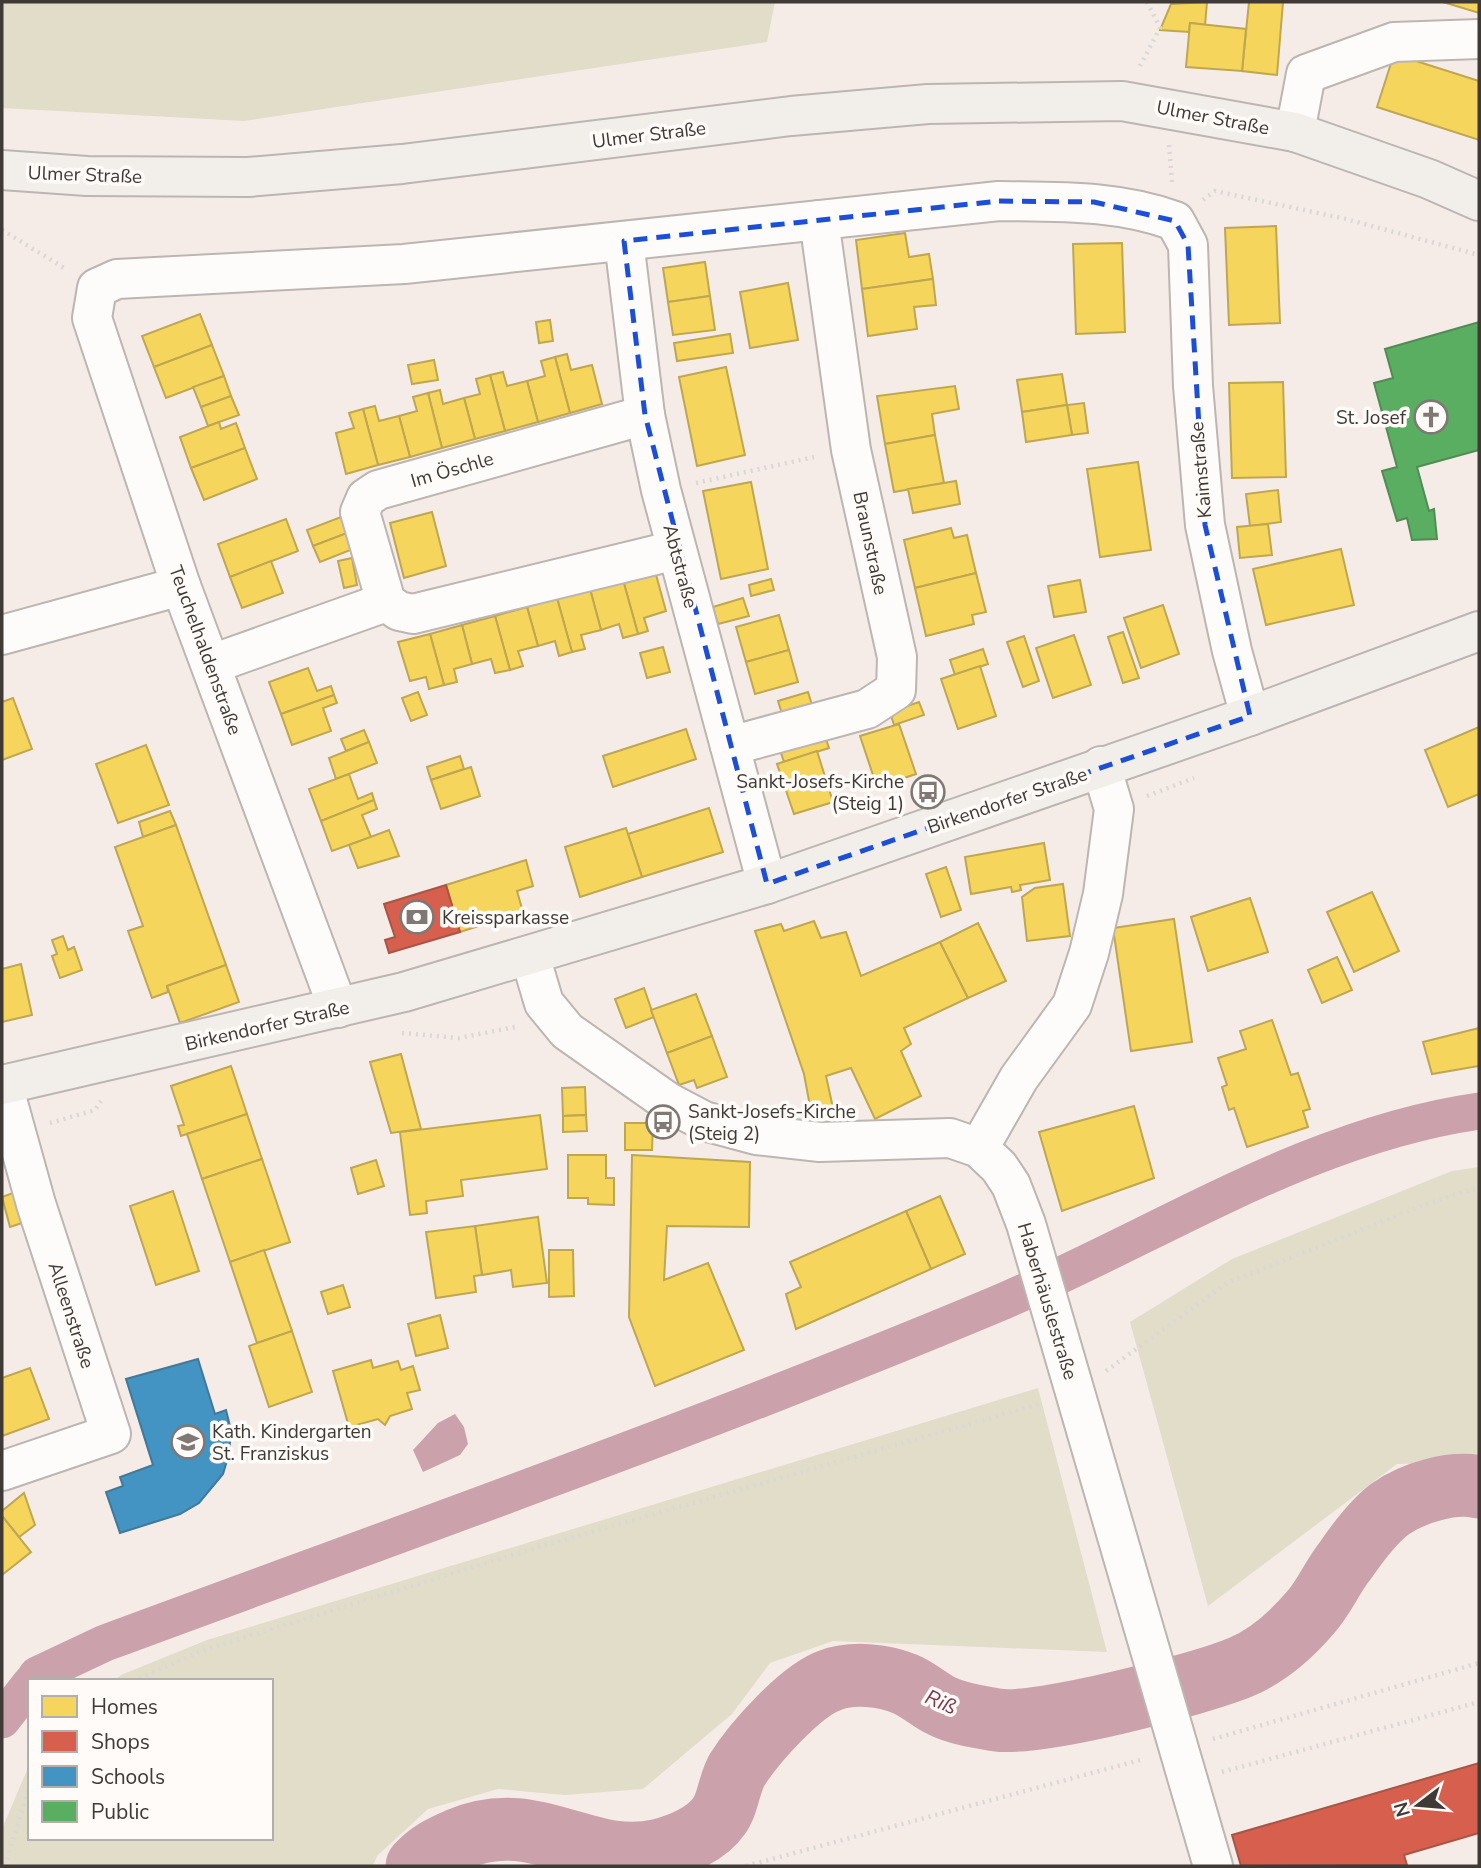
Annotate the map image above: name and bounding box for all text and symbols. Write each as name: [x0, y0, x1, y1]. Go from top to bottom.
street label: Ulmer Straße: [1154, 94, 1271, 142]
street label: Ulmer Straße: [591, 115, 707, 155]
street label: Ulmer Straße: [27, 160, 143, 190]
church icon: St. Josef: [1412, 398, 1450, 436]
place label: St. Josef: [1336, 405, 1407, 431]
street label: Kaimstraße: [1184, 421, 1218, 519]
street label: Im Öschle: [408, 446, 497, 494]
street label: Braunstraße: [846, 489, 894, 597]
street label: Abtstraße: [656, 521, 704, 611]
street label: Teuchelhaldenstraße: [162, 562, 248, 739]
street label: Birkendorfer Straße: [924, 761, 1091, 841]
place label: Sankt-Josefs-Kirche (Steig 1): [736, 769, 904, 817]
bus stop icon: Sankt-Josefs-Kirche (Steig 1): [909, 773, 947, 811]
bank icon: Kreissparkasse: [398, 898, 436, 936]
place label: Kreissparkasse: [442, 905, 569, 931]
street label: Birkendorfer Straße: [183, 994, 352, 1058]
place label: Sankt-Josefs-Kirche (Steig 2): [688, 1099, 856, 1147]
bus stop icon: Sankt-Josefs-Kirche (Steig 2): [644, 1103, 682, 1141]
street label: Haberhäuslestraße: [1011, 1220, 1083, 1383]
street label: Alleenstraße: [42, 1259, 100, 1372]
place label: Kath. Kindergarten St. Franziskus: [212, 1419, 372, 1467]
school or university icon: Kath. Kindergarten St. Franziskus: [169, 1423, 207, 1461]
legend: [28, 1679, 273, 1840]
water label: Riß: [921, 1683, 961, 1721]
text: Homes: [91, 1693, 158, 1721]
text: Shops: [91, 1728, 150, 1756]
text: Schools: [91, 1763, 165, 1791]
north arrow: [1383, 1770, 1453, 1840]
text: Public: [91, 1798, 149, 1826]
text: N: [1388, 1799, 1417, 1820]

